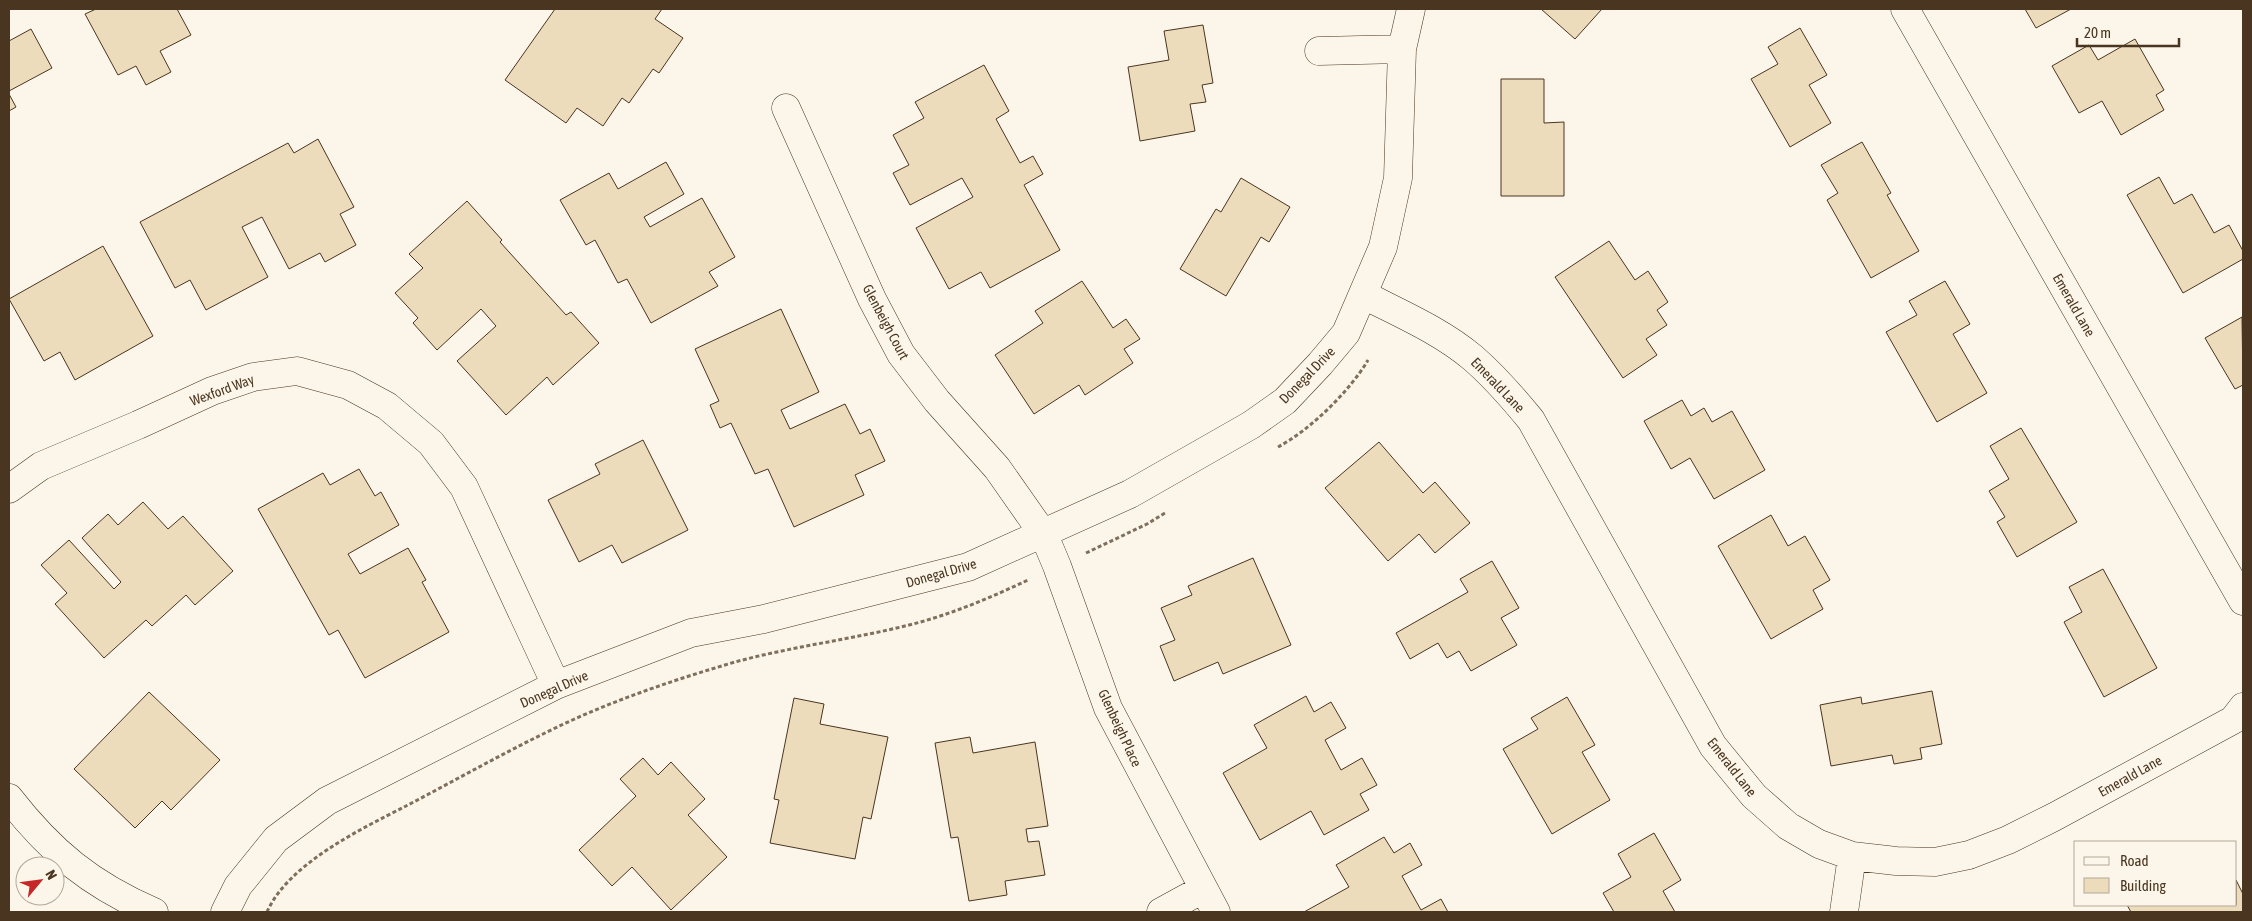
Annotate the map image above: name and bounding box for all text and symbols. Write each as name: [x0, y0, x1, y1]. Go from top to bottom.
scale bar: [2077, 15, 2180, 47]
text: 20 m: [2084, 24, 2111, 41]
street label: Emerald Lane: [2050, 271, 2098, 339]
street label: Glenbeigh Court: [860, 282, 912, 362]
street label: Donegal Drive: [1276, 343, 1338, 407]
street label: Emerald Lane: [1468, 354, 1528, 416]
street label: Wexford Way: [188, 371, 256, 409]
street label: Donegal Drive: [904, 555, 978, 591]
street label: Donegal Drive: [518, 667, 590, 711]
street label: Glenbeigh Place: [1095, 687, 1145, 769]
street label: Emerald Lane: [1704, 735, 1760, 799]
street label: Emerald Lane: [2096, 752, 2164, 800]
legend: [2074, 841, 2237, 906]
text: Road: [2120, 852, 2149, 869]
north arrow: [15, 856, 65, 906]
text: N: [42, 867, 60, 882]
text: Building: [2120, 877, 2166, 894]

